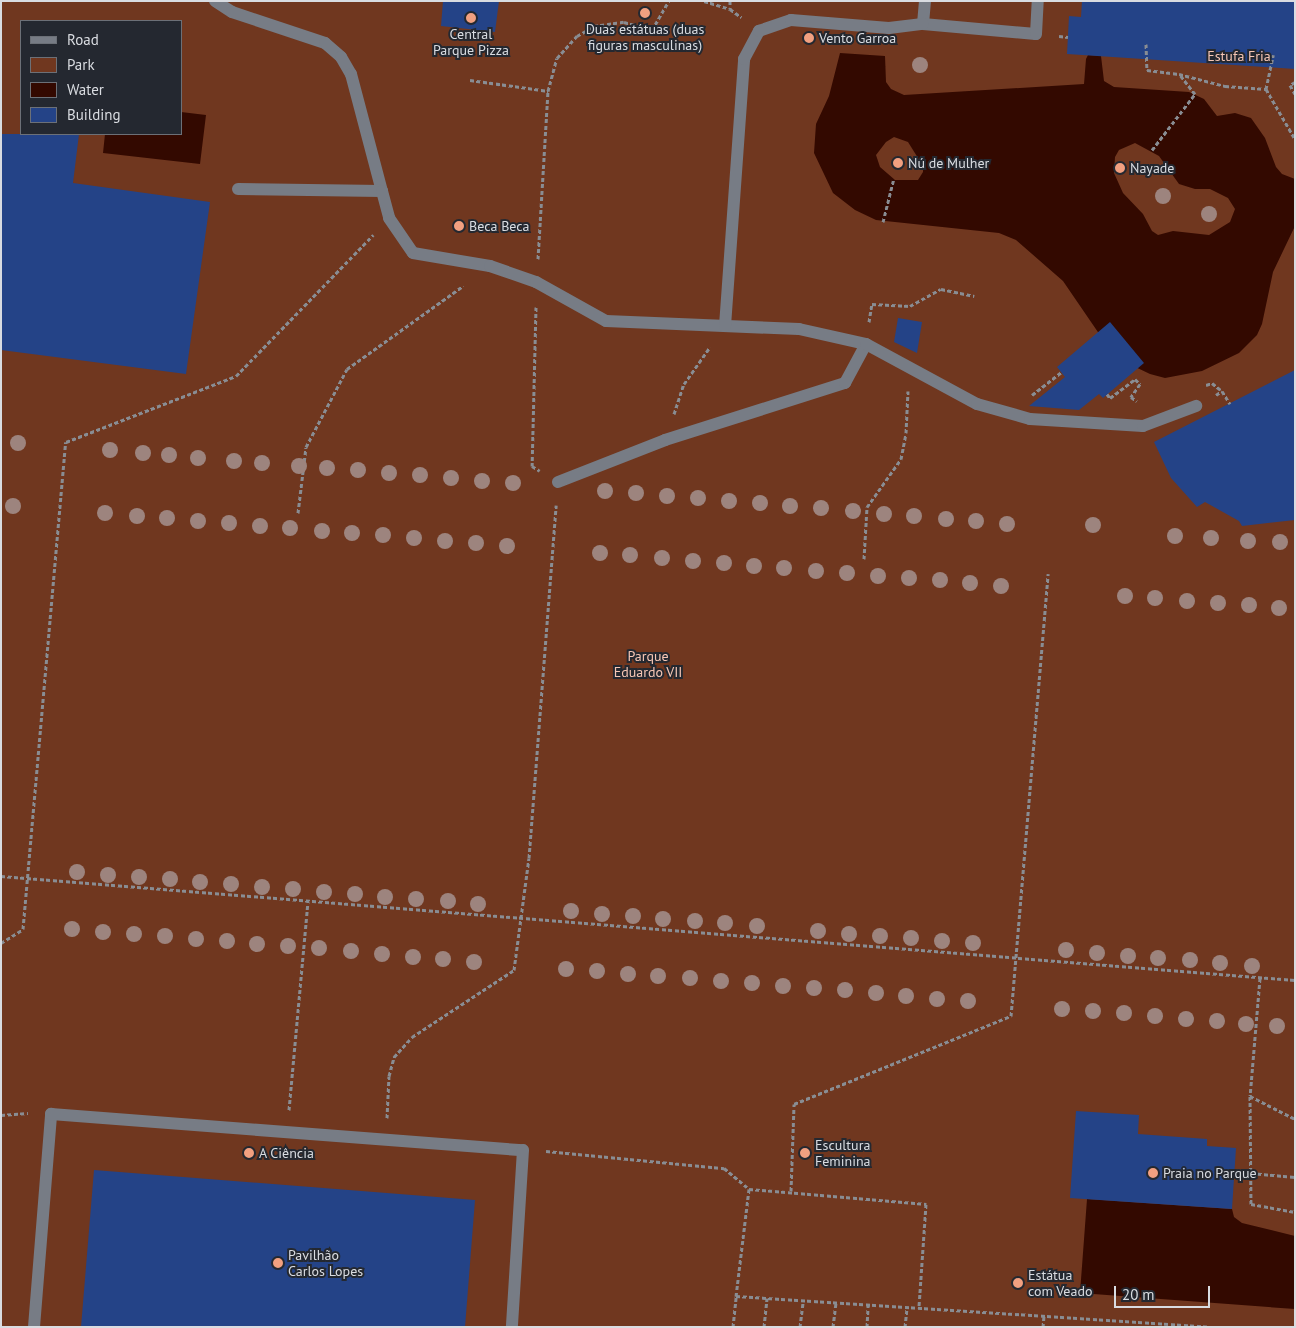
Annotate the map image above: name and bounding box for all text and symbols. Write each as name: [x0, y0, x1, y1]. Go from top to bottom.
marker: Duas estátuas (duas figuras masculinas): [639, 7, 651, 19]
marker: Central Parque Pizza: [465, 12, 477, 24]
legend: [20, 20, 182, 135]
place label: Duas estátuas (duas figuras masculinas): [586, 21, 704, 54]
place label: Central Parque Pizza: [433, 26, 509, 58]
text: Road: [67, 30, 99, 49]
place label: Vento Garroa: [819, 30, 896, 46]
marker: Vento Garroa: [803, 32, 815, 44]
park label: Estufa Fria: [1207, 48, 1271, 64]
text: Park: [67, 55, 95, 74]
text: Water: [67, 80, 104, 99]
text: Building: [67, 105, 121, 124]
place label: Nú de Mulher: [908, 155, 989, 171]
marker: Nú de Mulher: [892, 157, 904, 169]
place label: Nayade: [1130, 160, 1174, 176]
marker: Nayade: [1114, 162, 1126, 174]
place label: Beca Beca: [469, 218, 530, 234]
marker: Beca Beca: [453, 220, 465, 232]
park label: Parque Eduardo VII: [613, 648, 683, 680]
place label: Escultura Feminina: [815, 1137, 870, 1170]
place label: A Ciência: [259, 1145, 314, 1161]
marker: A Ciência: [243, 1147, 255, 1159]
marker: Escultura Feminina: [799, 1147, 811, 1159]
place label: Praia no Parque: [1163, 1165, 1257, 1181]
marker: Praia no Parque: [1147, 1167, 1159, 1179]
place label: Pavilhão Carlos Lopes: [288, 1247, 363, 1280]
marker: Pavilhão Carlos Lopes: [272, 1257, 284, 1269]
place label: Estátua com Veado: [1028, 1267, 1093, 1300]
scale bar: [1116, 1276, 1212, 1308]
marker: Estátua com Veado: [1012, 1277, 1024, 1289]
text: 20 m: [1122, 1285, 1155, 1304]

